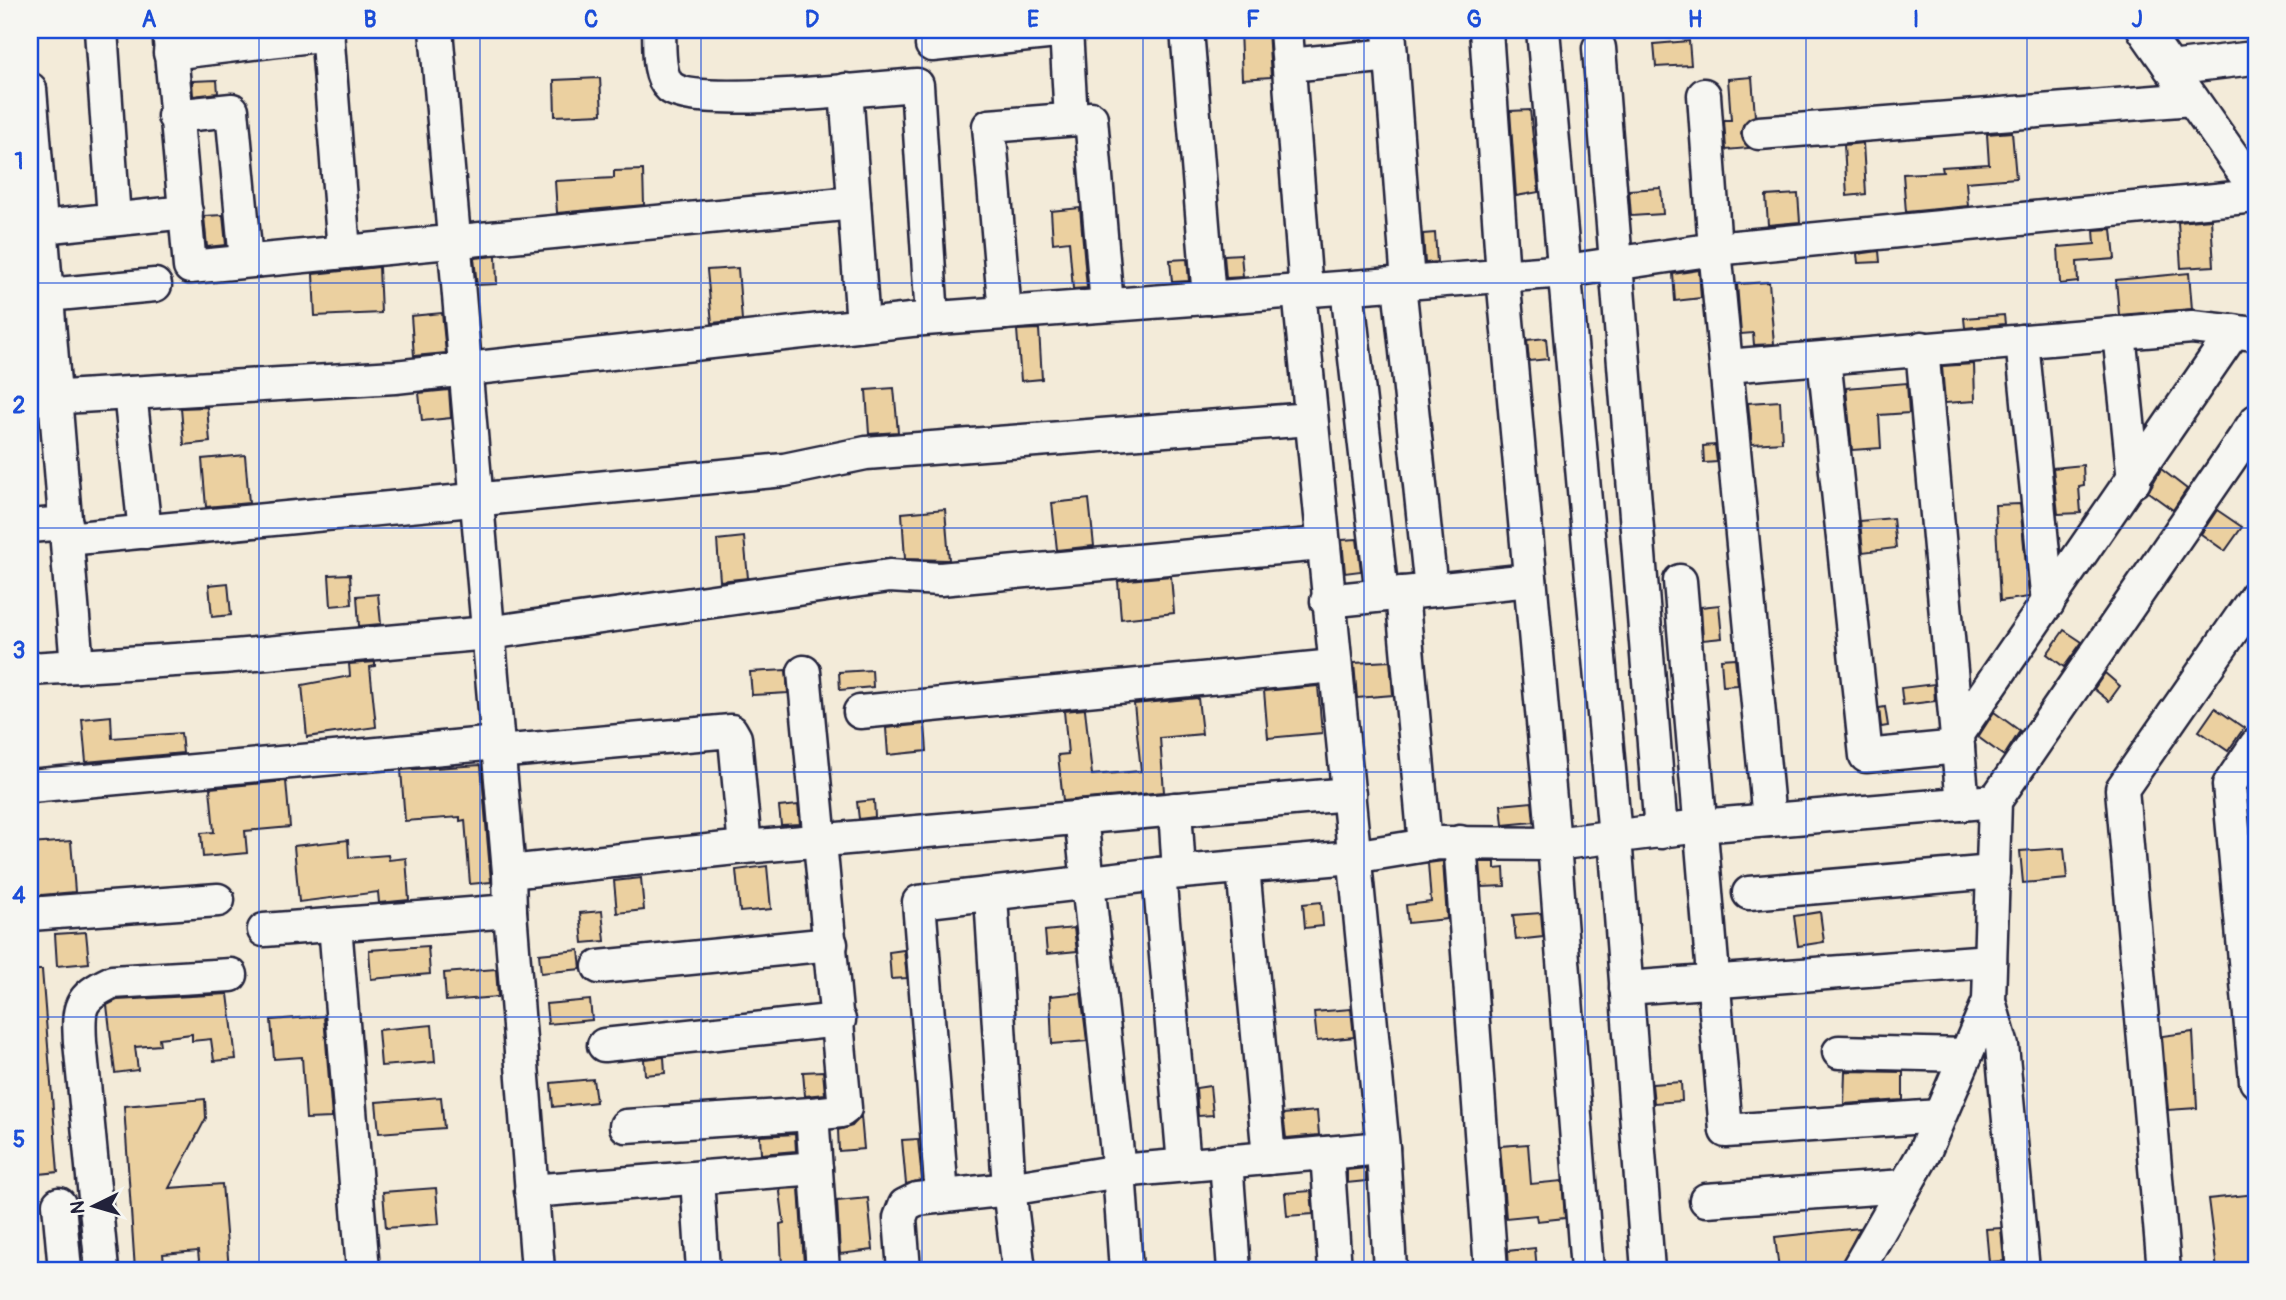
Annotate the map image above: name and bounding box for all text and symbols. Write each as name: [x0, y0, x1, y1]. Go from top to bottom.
text: A: [142, 5, 157, 34]
text: B: [363, 5, 377, 34]
text: C: [584, 5, 598, 34]
text: D: [805, 5, 819, 34]
text: E: [1027, 5, 1039, 34]
text: F: [1246, 5, 1260, 34]
text: G: [1466, 5, 1482, 34]
text: H: [1688, 5, 1702, 34]
text: I: [1913, 5, 1919, 34]
text: J: [2131, 5, 2143, 34]
text: 1: [15, 147, 24, 176]
text: 2: [13, 391, 26, 420]
text: 3: [13, 636, 25, 665]
text: 4: [12, 881, 26, 910]
text: 5: [13, 1125, 25, 1154]
north arrow: [60, 1170, 130, 1240]
text: N: [66, 1200, 91, 1215]

